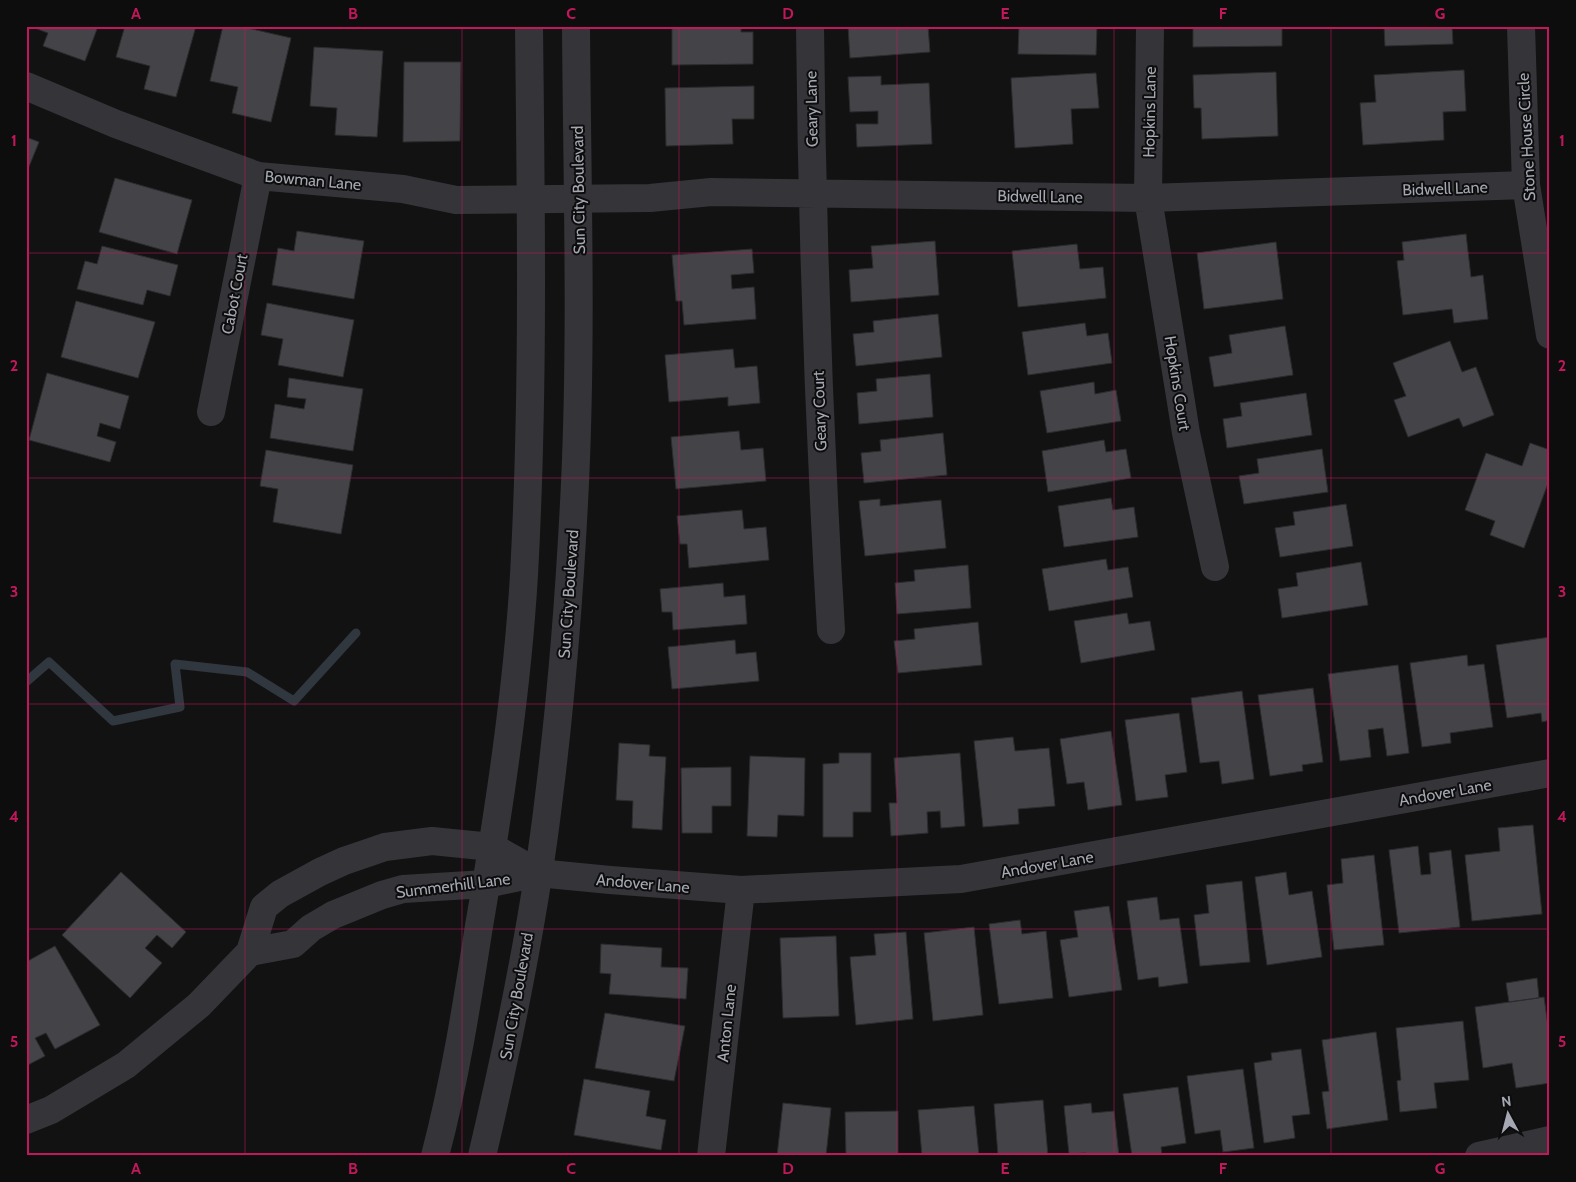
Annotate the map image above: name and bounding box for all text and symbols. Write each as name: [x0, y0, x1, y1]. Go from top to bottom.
text: A: [131, 4, 141, 23]
text: B: [348, 4, 358, 23]
text: C: [566, 4, 576, 23]
text: D: [782, 4, 794, 23]
text: E: [1000, 4, 1010, 23]
text: F: [1219, 4, 1228, 23]
text: G: [1435, 4, 1445, 23]
street label: Hopkins Lane: [1139, 66, 1160, 158]
street label: Geary Lane: [801, 71, 822, 147]
street label: Stone House Circle: [1514, 72, 1539, 202]
street label: Sun City Boulevard: [568, 125, 589, 255]
text: 1: [11, 131, 17, 150]
text: 1: [1559, 131, 1565, 150]
street label: Bowman Lane: [264, 167, 362, 194]
street label: Bidwell Lane: [1402, 178, 1488, 199]
street label: Bidwell Lane: [997, 186, 1083, 207]
street label: Cabot Court: [217, 252, 252, 336]
street label: Hopkins Court: [1161, 334, 1194, 432]
text: 2: [10, 356, 18, 375]
text: 2: [1558, 356, 1566, 375]
street label: Geary Court: [809, 370, 830, 452]
street label: Sun City Boulevard: [555, 529, 582, 659]
text: 3: [10, 582, 18, 601]
text: 3: [1558, 582, 1566, 601]
street label: Andover Lane: [1397, 775, 1493, 810]
text: 4: [9, 807, 19, 826]
text: 4: [1557, 807, 1567, 826]
street label: Andover Lane: [999, 847, 1095, 882]
street label: Summerhill Lane: [395, 869, 511, 902]
street label: Andover Lane: [595, 870, 690, 897]
street label: Sun City Boulevard: [496, 931, 537, 1061]
street label: Anton Lane: [713, 983, 740, 1063]
text: 5: [10, 1032, 18, 1051]
text: 5: [1558, 1032, 1566, 1051]
north arrow: [1484, 1090, 1534, 1140]
text: N: [1500, 1092, 1512, 1111]
text: A: [131, 1159, 141, 1178]
text: B: [348, 1159, 358, 1178]
text: C: [566, 1159, 576, 1178]
text: D: [782, 1159, 794, 1178]
text: E: [1000, 1159, 1010, 1178]
text: F: [1219, 1159, 1228, 1178]
text: G: [1435, 1159, 1445, 1178]

